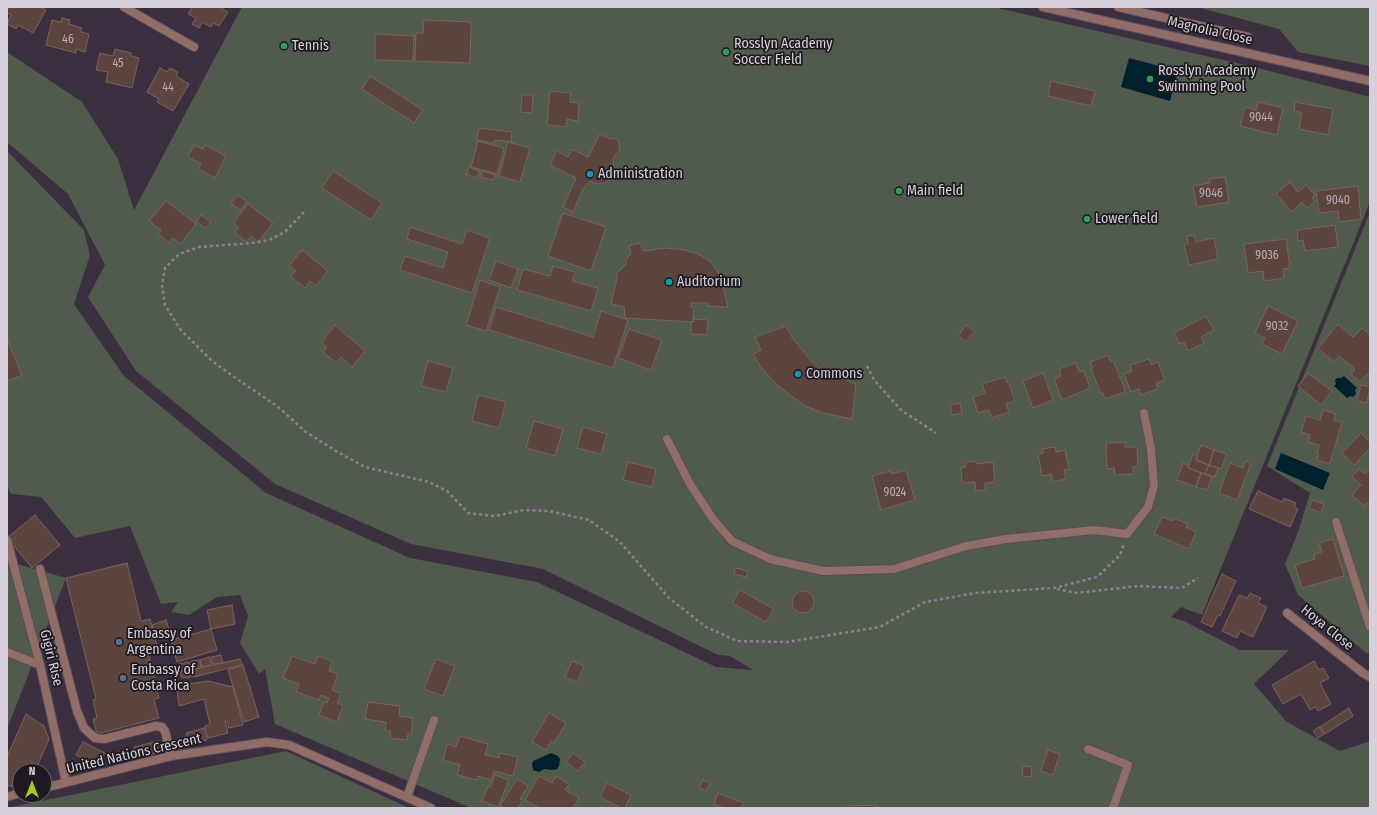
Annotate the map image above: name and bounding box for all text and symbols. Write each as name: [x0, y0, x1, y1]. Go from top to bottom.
street label: Magnolia Close: [1166, 13, 1254, 49]
house number: 46: [62, 33, 74, 47]
place label: Rosslyn Academy Soccer Field: [734, 36, 832, 68]
place label: Tennis: [292, 38, 329, 54]
marker: Tennis: [279, 41, 289, 51]
marker: Rosslyn Academy Soccer Field: [721, 47, 731, 57]
house number: 45: [112, 57, 124, 71]
place label: Rosslyn Academy Swimming Pool: [1158, 63, 1256, 96]
marker: Rosslyn Academy Swimming Pool: [1145, 74, 1155, 84]
house number: 44: [162, 81, 174, 95]
house number: 9044: [1249, 111, 1273, 125]
place label: Administration: [598, 166, 683, 182]
marker: Administration: [585, 169, 595, 179]
place label: Main field: [907, 183, 963, 199]
marker: Main field: [894, 186, 904, 196]
house number: 9046: [1199, 187, 1223, 201]
house number: 9040: [1326, 194, 1350, 208]
place label: Lower field: [1095, 211, 1158, 227]
marker: Lower field: [1082, 214, 1092, 224]
house number: 9036: [1255, 249, 1279, 263]
place label: Auditorium: [677, 274, 741, 290]
marker: Auditorium: [664, 277, 674, 287]
house number: 9032: [1266, 320, 1288, 334]
place label: Commons: [806, 366, 862, 382]
marker: Commons: [793, 369, 803, 379]
house number: 9024: [884, 486, 906, 500]
street label: Hoya Close: [1297, 602, 1357, 654]
place label: Embassy of Argentina: [127, 626, 191, 658]
street label: Gigiri Rise: [36, 628, 66, 688]
marker: Embassy of Argentina: [114, 637, 124, 647]
place label: Embassy of Costa Rica: [131, 662, 195, 694]
marker: Embassy of Costa Rica: [118, 673, 128, 683]
street label: United Nations Crescent: [65, 730, 203, 778]
north arrow: [12, 763, 52, 803]
text: N: [29, 765, 35, 778]

